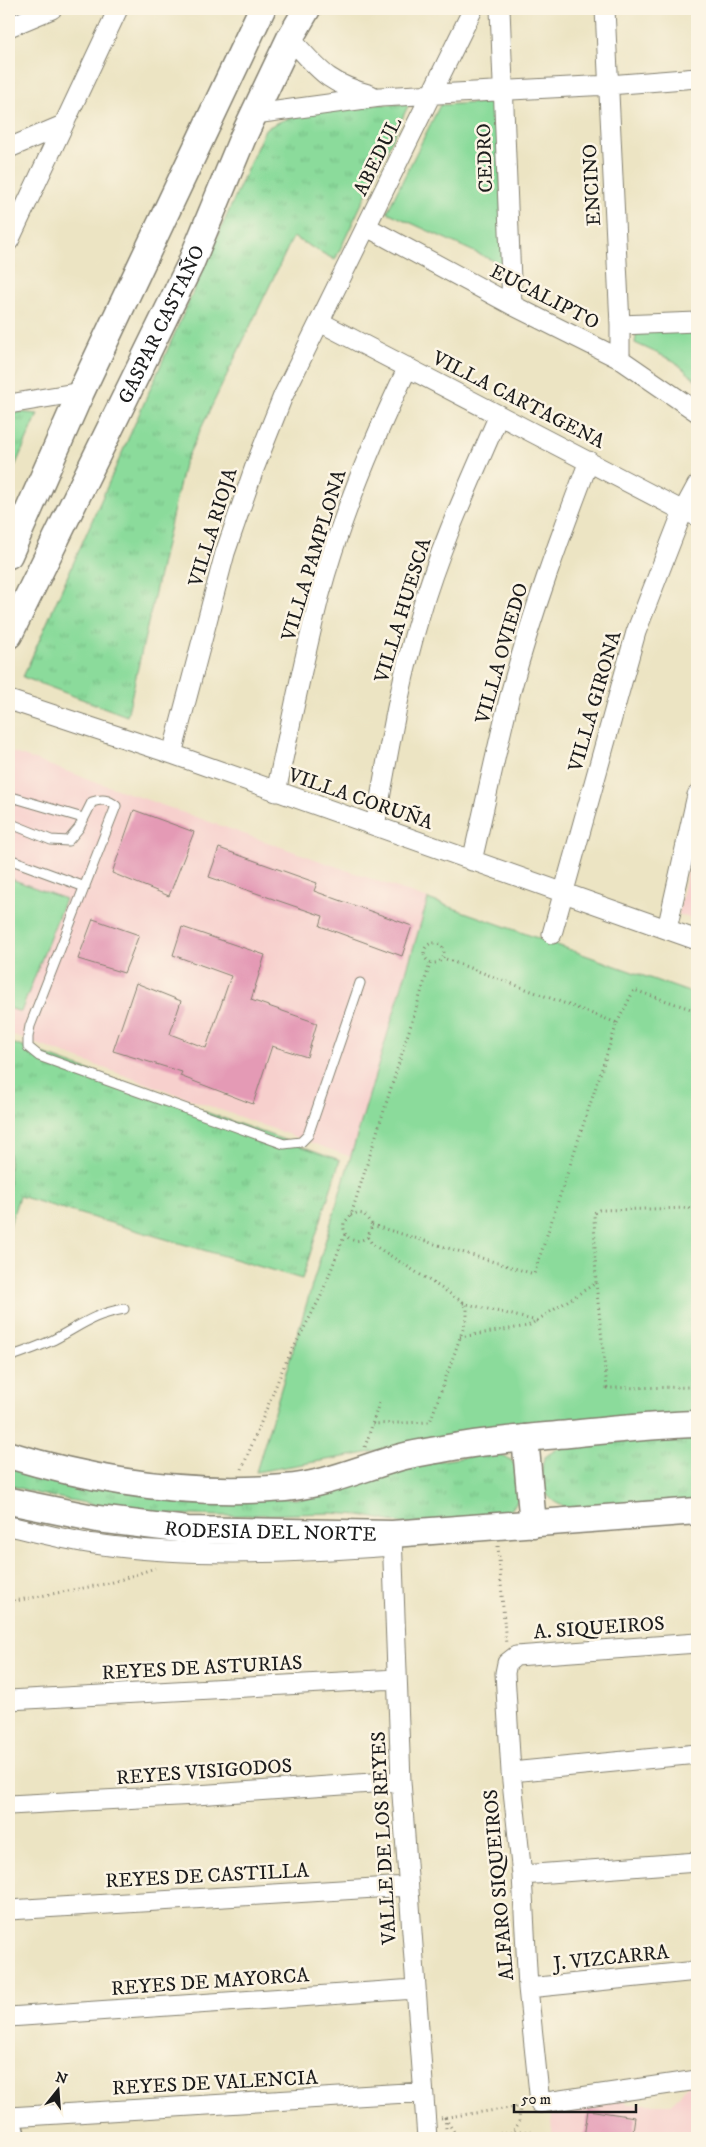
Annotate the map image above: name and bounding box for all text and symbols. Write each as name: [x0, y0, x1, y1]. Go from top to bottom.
street label: ABEDUL: [349, 113, 408, 200]
street label: CEDRO: [472, 123, 499, 193]
street label: ENCINO: [578, 143, 607, 227]
street label: GASPAR CASTAÑO: [113, 242, 211, 408]
street label: EUCALIPTO: [485, 259, 603, 336]
street label: VILLA CARTAGENA: [427, 346, 609, 455]
street label: VILLA RIOJA: [183, 465, 243, 591]
street label: VILLA PAMPLONA: [276, 466, 352, 645]
street label: VILLA HUESCA: [369, 535, 437, 687]
street label: VILLA OVIEDO: [470, 580, 534, 728]
street label: VILLA GIRONA: [563, 628, 628, 776]
street label: VILLA CORUÑA: [284, 762, 437, 836]
street label: RODESIA DEL NORTE: [163, 1516, 377, 1548]
street label: A. SIQUEIROS: [533, 1611, 665, 1646]
street label: REYES DE ASTURIAS: [101, 1651, 303, 1686]
street label: VALLE DE LOS REYES: [366, 1731, 403, 1946]
street label: REYES VISIGODOS: [115, 1754, 293, 1791]
street label: ALFARO SIQUEIROS: [479, 1788, 520, 1982]
street label: REYES DE CASTILLA: [104, 1859, 310, 1894]
street label: J. VIZCARRA: [550, 1940, 670, 1977]
street label: REYES DE MAYORCA: [110, 1963, 310, 2002]
north arrow: [32, 2064, 82, 2114]
street label: REYES DE VALENCIA: [112, 2066, 319, 2101]
text: N: [53, 2068, 70, 2089]
scale bar: [514, 2082, 636, 2114]
text: 50 m: [521, 2090, 551, 2109]

